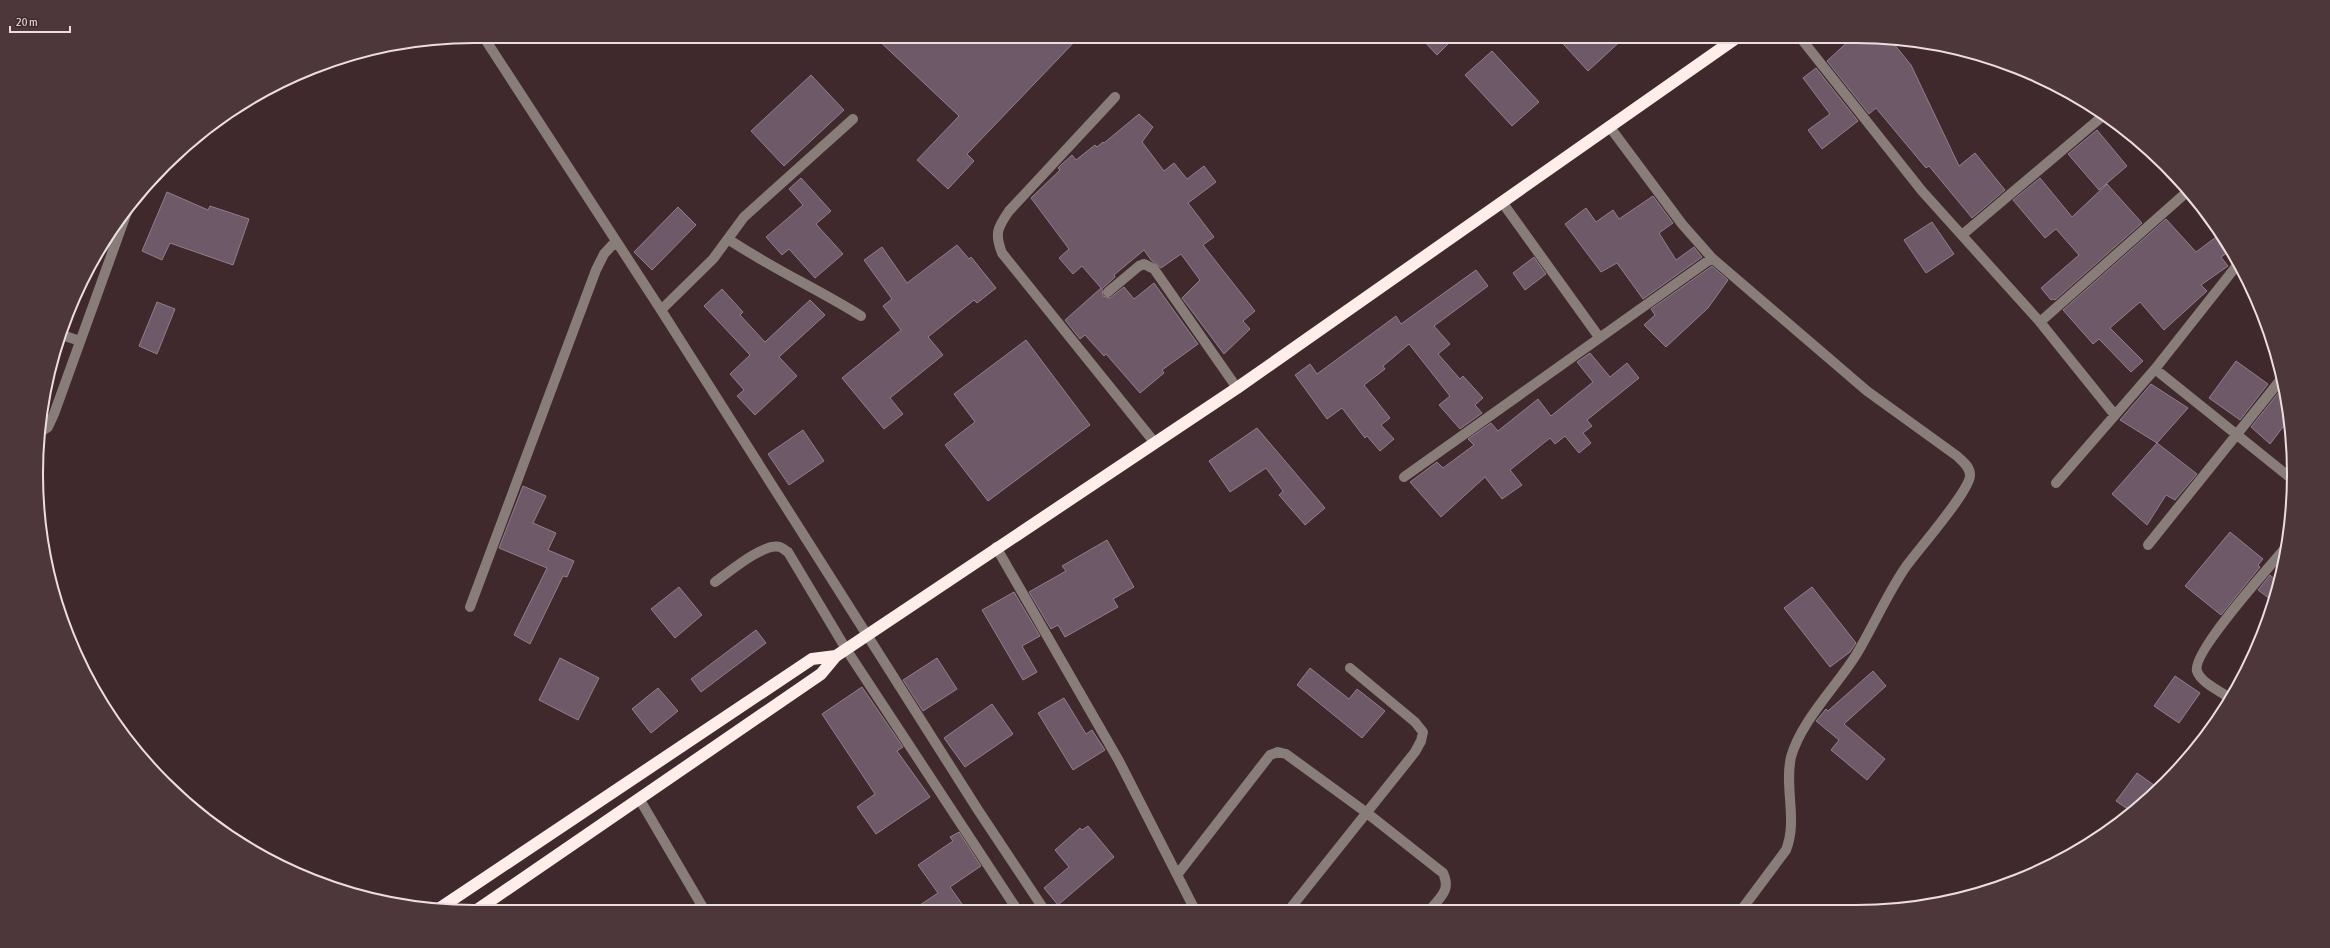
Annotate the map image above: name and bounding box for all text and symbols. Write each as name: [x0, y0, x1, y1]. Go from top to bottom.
scale bar: [10, 8, 70, 34]
text: 20 m: [16, 15, 38, 29]

